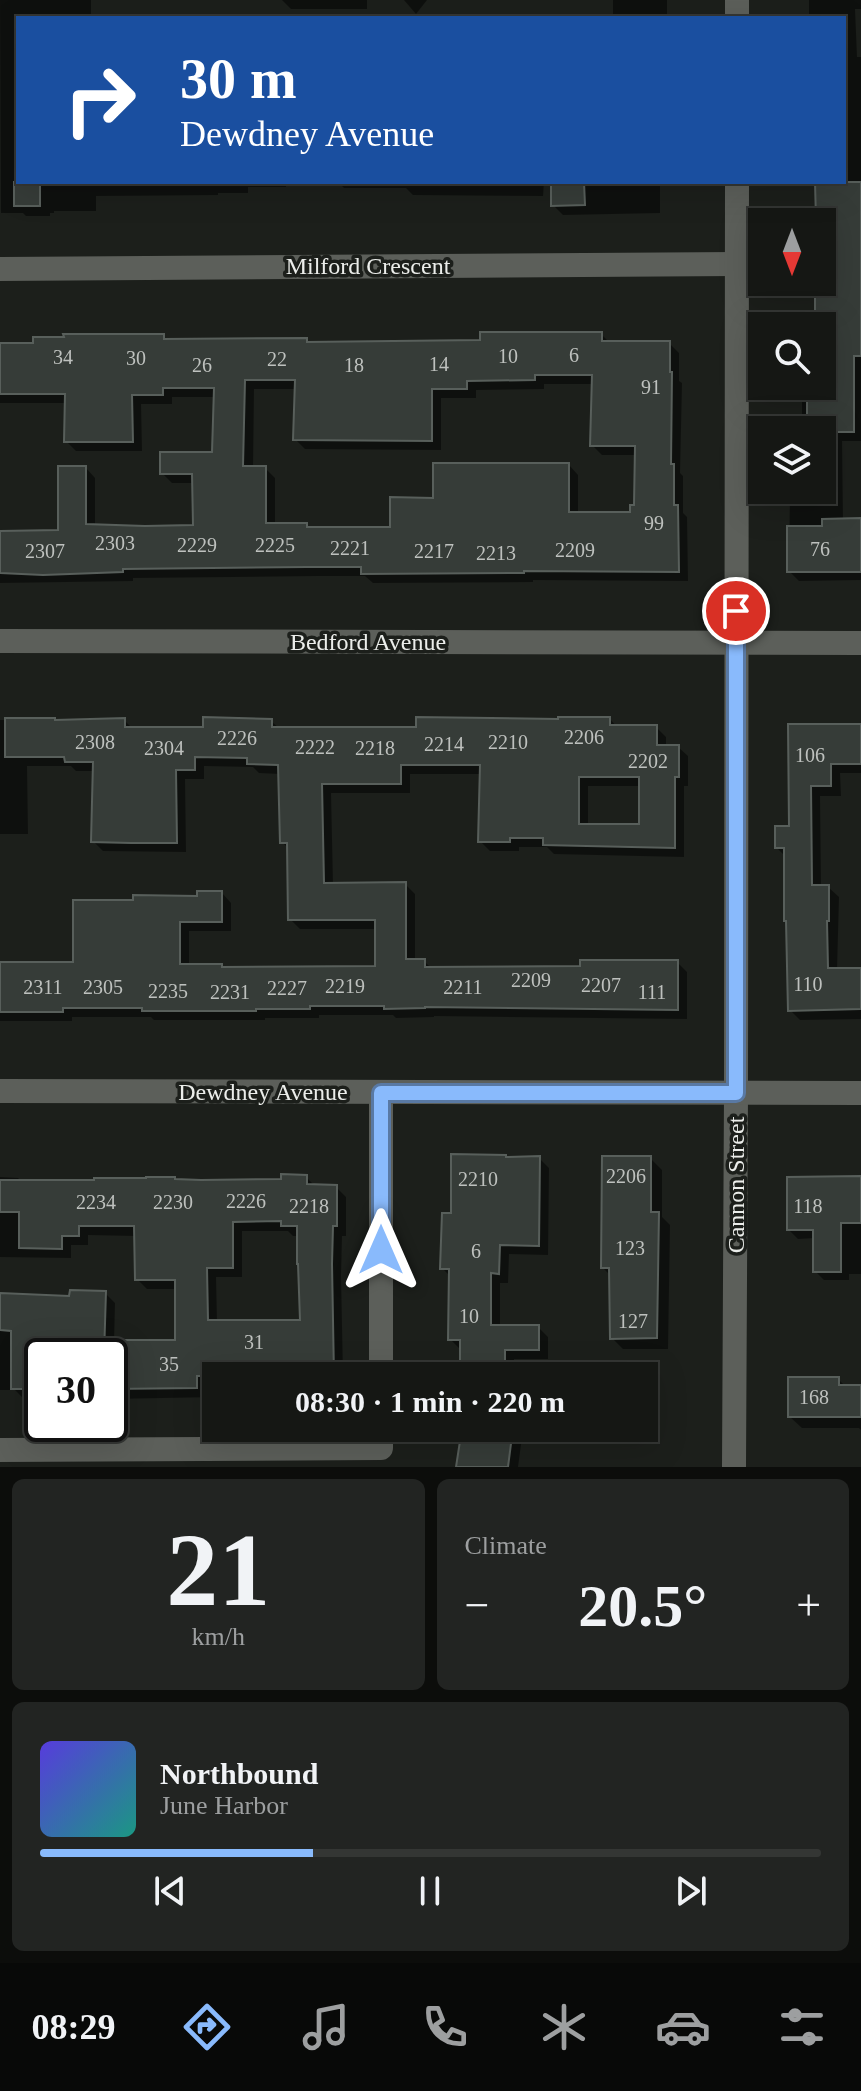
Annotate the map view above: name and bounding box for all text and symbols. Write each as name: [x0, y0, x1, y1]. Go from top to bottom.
icon: right: [48, 48, 152, 152]
text: 30 m: [180, 48, 297, 110]
text: Dewdney Avenue: [180, 114, 434, 154]
north arrow: [748, 208, 836, 296]
map controls: [748, 208, 836, 504]
street label: Milford Crescent: [286, 253, 451, 279]
button: search: [748, 312, 836, 400]
house number: 6: [569, 344, 579, 366]
house number: 10: [498, 345, 518, 367]
house number: 34: [53, 346, 73, 368]
house number: 30: [126, 347, 146, 369]
house number: 22: [267, 348, 287, 370]
house number: 14: [429, 353, 449, 375]
house number: 26: [192, 354, 212, 376]
house number: 18: [344, 354, 364, 376]
house number: 91: [641, 376, 661, 398]
button: layers: [748, 416, 836, 504]
house number: 99: [644, 512, 664, 534]
house number: 2303: [95, 532, 135, 554]
house number: 2229: [177, 534, 217, 556]
house number: 2225: [255, 534, 295, 556]
house number: 2221: [330, 537, 370, 559]
house number: 76: [810, 538, 830, 560]
house number: 2209: [555, 539, 595, 561]
house number: 2307: [25, 540, 65, 562]
house number: 2217: [414, 540, 454, 562]
house number: 2213: [476, 542, 516, 564]
pin: [702, 577, 770, 645]
icon: arrive: [714, 589, 758, 633]
street label: Bedford Avenue: [290, 629, 446, 655]
house number: 2206: [564, 726, 604, 748]
house number: 2226: [217, 727, 257, 749]
house number: 2308: [75, 731, 115, 753]
house number: 2210: [488, 731, 528, 753]
house number: 2214: [424, 733, 464, 755]
house number: 2222: [295, 736, 335, 758]
house number: 2304: [144, 737, 184, 759]
house number: 2218: [355, 737, 395, 759]
house number: 106: [795, 744, 825, 766]
house number: 2202: [628, 750, 668, 772]
house number: 2209: [511, 969, 551, 991]
house number: 110: [793, 973, 823, 995]
house number: 2207: [581, 974, 621, 996]
house number: 2219: [325, 975, 365, 997]
house number: 2311: [23, 976, 63, 998]
house number: 2305: [83, 976, 123, 998]
house number: 2211: [443, 976, 483, 998]
house number: 2227: [267, 977, 307, 999]
house number: 2235: [148, 980, 188, 1002]
house number: 2231: [210, 981, 250, 1003]
house number: 111: [638, 981, 666, 1003]
street label: Dewdney Avenue: [178, 1079, 348, 1105]
street label: Cannon Street: [723, 1116, 749, 1253]
house number: 2206: [606, 1165, 646, 1187]
house number: 2210: [458, 1168, 498, 1190]
house number: 2226: [226, 1190, 266, 1212]
house number: 2234: [76, 1191, 116, 1213]
house number: 2230: [153, 1191, 193, 1213]
house number: 2218: [289, 1195, 329, 1217]
house number: 118: [793, 1195, 823, 1217]
position arrow: [339, 1208, 423, 1292]
house number: 123: [615, 1237, 645, 1259]
house number: 6: [471, 1240, 481, 1262]
house number: 10: [459, 1305, 479, 1327]
house number: 127: [618, 1310, 648, 1332]
house number: 31: [244, 1331, 264, 1353]
speed limit sign: 30: [24, 1338, 128, 1442]
house number: 35: [159, 1353, 179, 1375]
text: 08:30 · 1 min · 220 m: [295, 1385, 565, 1418]
house number: 168: [799, 1386, 829, 1408]
text: 21: [166, 1512, 270, 1627]
text: Climate: [465, 1531, 547, 1560]
text: 20.5°: [578, 1573, 707, 1639]
text: −: [465, 1581, 489, 1630]
text: +: [796, 1581, 821, 1630]
text: km/h: [192, 1622, 245, 1651]
text: Northbound: [160, 1757, 318, 1790]
text: June Harbor: [160, 1791, 288, 1820]
icon: previous: [148, 1869, 192, 1913]
icon: pause: [408, 1869, 452, 1913]
icon: next: [669, 1869, 713, 1913]
icon: directions: [179, 1999, 235, 2055]
icon: music: [298, 1999, 354, 2055]
icon: phone: [417, 1999, 473, 2055]
icon: climate: [536, 1999, 592, 2055]
icon: car: [655, 1999, 711, 2055]
icon: filters: [774, 1999, 830, 2055]
text: 08:29: [32, 2007, 116, 2047]

